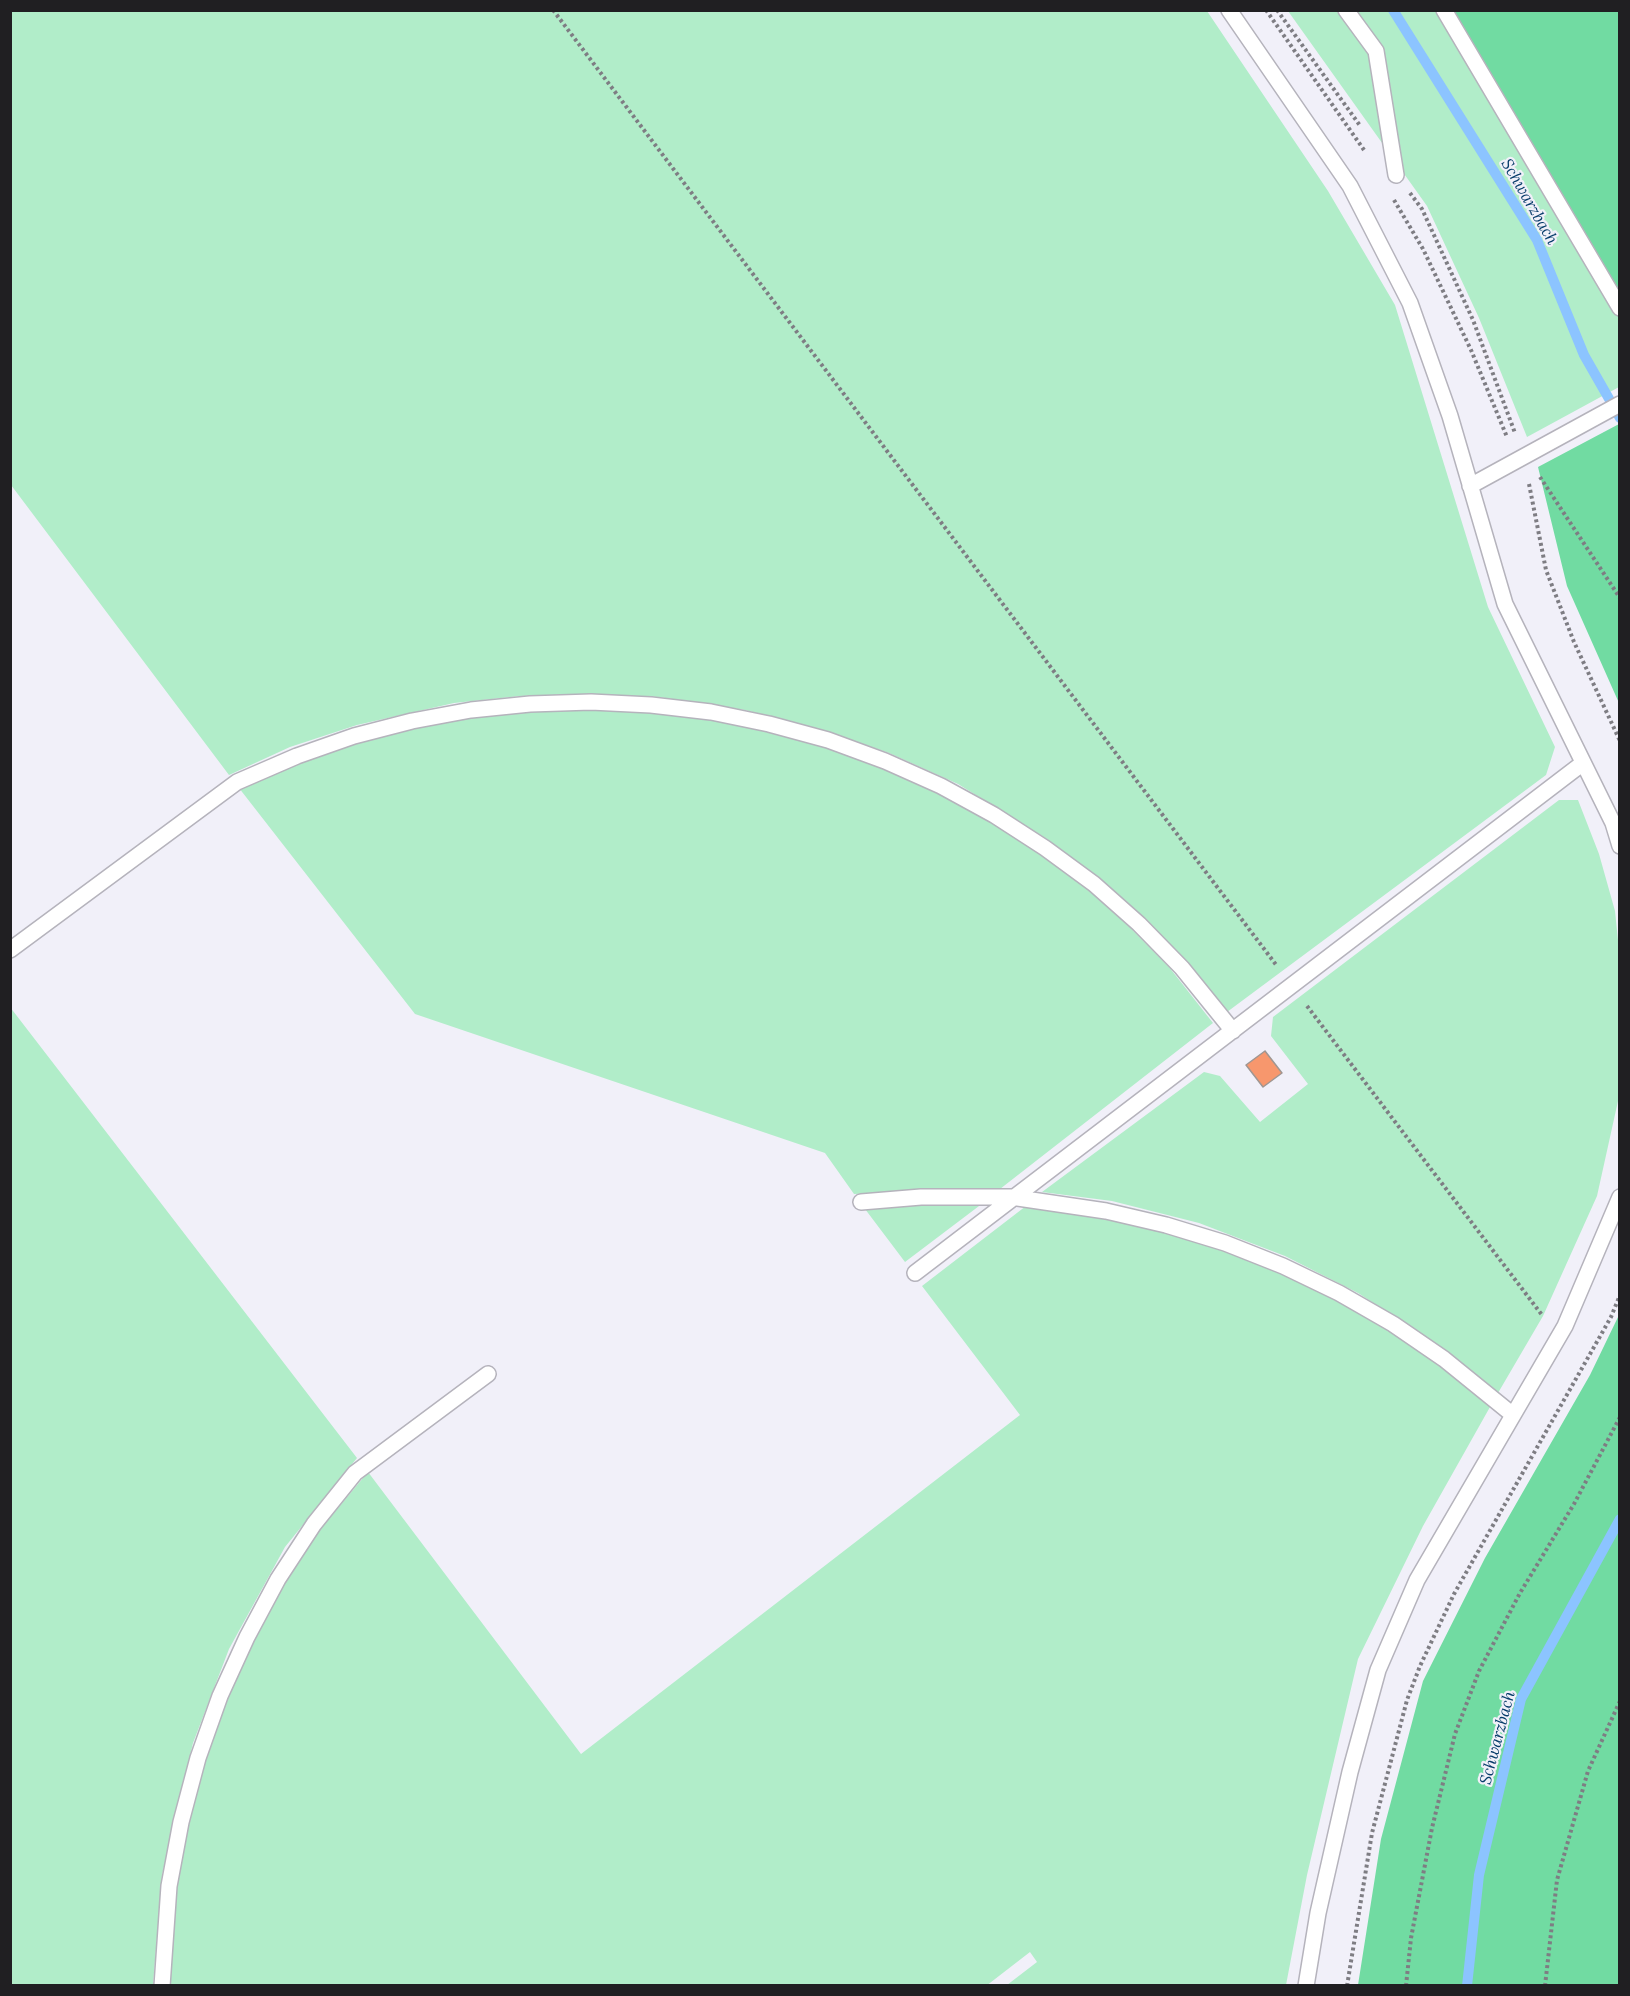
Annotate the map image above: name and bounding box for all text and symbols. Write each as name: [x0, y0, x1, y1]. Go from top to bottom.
water label: Schwarzbach: [1497, 156, 1561, 248]
water label: Schwarzbach: [1476, 1689, 1520, 1787]

